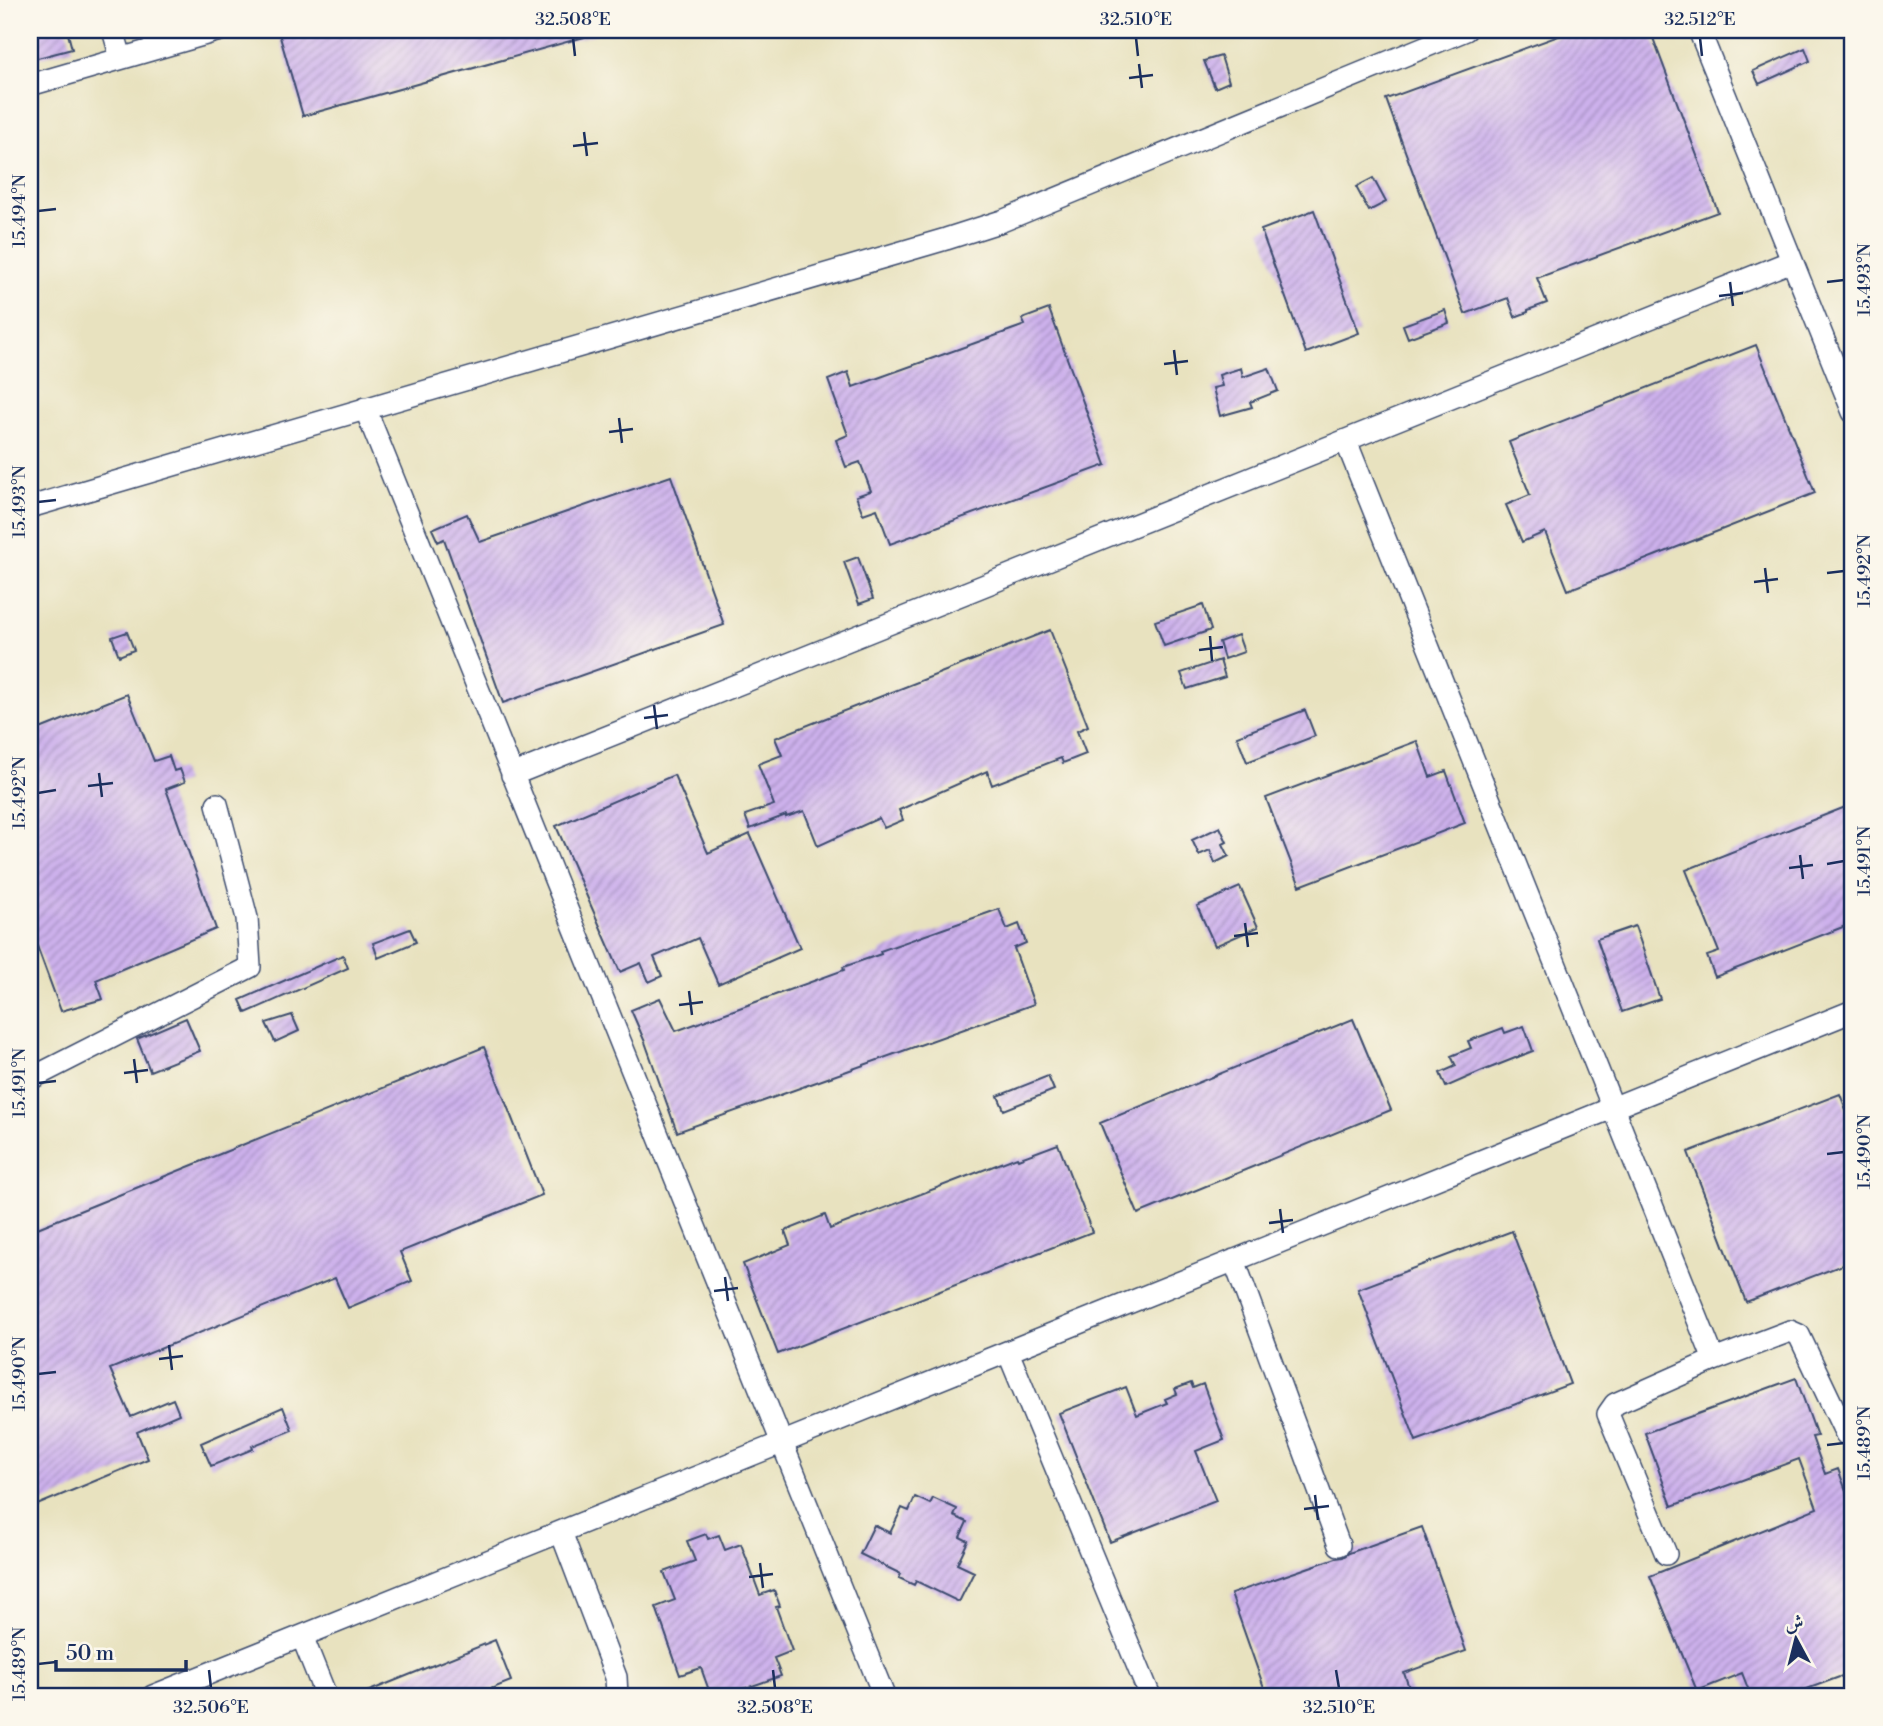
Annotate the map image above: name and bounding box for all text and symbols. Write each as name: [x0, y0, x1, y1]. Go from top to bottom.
text: 32.508°E: [535, 8, 611, 31]
text: 32.510°E: [1100, 8, 1172, 31]
text: 32.512°E: [1664, 8, 1736, 31]
text: 15.494°N: [8, 173, 31, 248]
text: 15.493°N: [1853, 243, 1876, 317]
text: 15.493°N: [8, 465, 31, 539]
text: 15.492°N: [1853, 534, 1876, 608]
text: 15.492°N: [8, 756, 31, 830]
text: 15.491°N: [1853, 825, 1876, 896]
text: 15.491°N: [8, 1047, 31, 1118]
text: 15.490°N: [1853, 1114, 1876, 1190]
text: 15.490°N: [8, 1336, 31, 1412]
text: 15.489°N: [1853, 1405, 1876, 1480]
north arrow: [1760, 1604, 1830, 1674]
text: ش: [1783, 1610, 1805, 1636]
text: 15.489°N: [8, 1626, 31, 1701]
scale bar: [56, 1628, 186, 1672]
text: 50 m: [66, 1641, 114, 1667]
text: 32.506°E: [173, 1696, 249, 1719]
text: 32.508°E: [737, 1696, 813, 1719]
text: 32.510°E: [1303, 1696, 1375, 1719]

